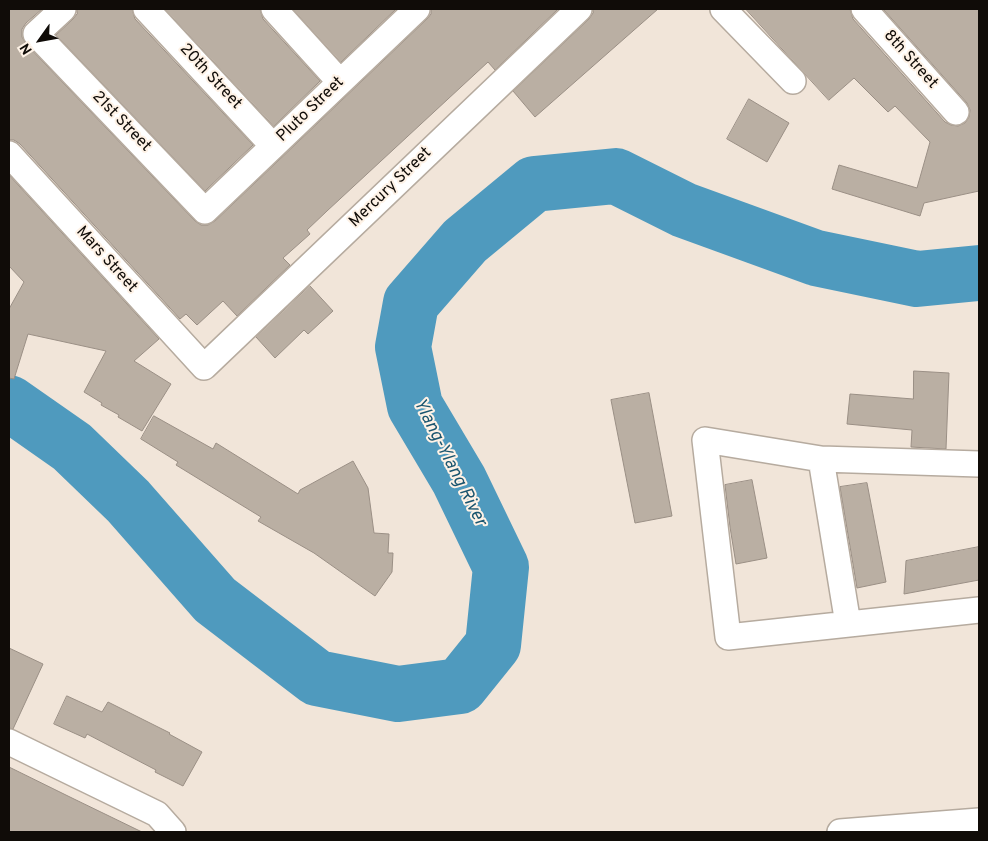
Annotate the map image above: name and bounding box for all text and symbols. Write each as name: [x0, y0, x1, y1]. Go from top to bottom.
north arrow: [15, 15, 65, 65]
street label: 8th Street: [879, 27, 941, 93]
text: N: [17, 39, 37, 57]
street label: 20th Street: [175, 40, 245, 114]
street label: Pluto Street: [273, 73, 349, 147]
street label: 21st Street: [87, 88, 155, 156]
street label: Mercury Street: [346, 144, 436, 232]
street label: Mars Street: [71, 223, 141, 297]
water label: Ylang-Ylang River: [408, 396, 490, 530]

